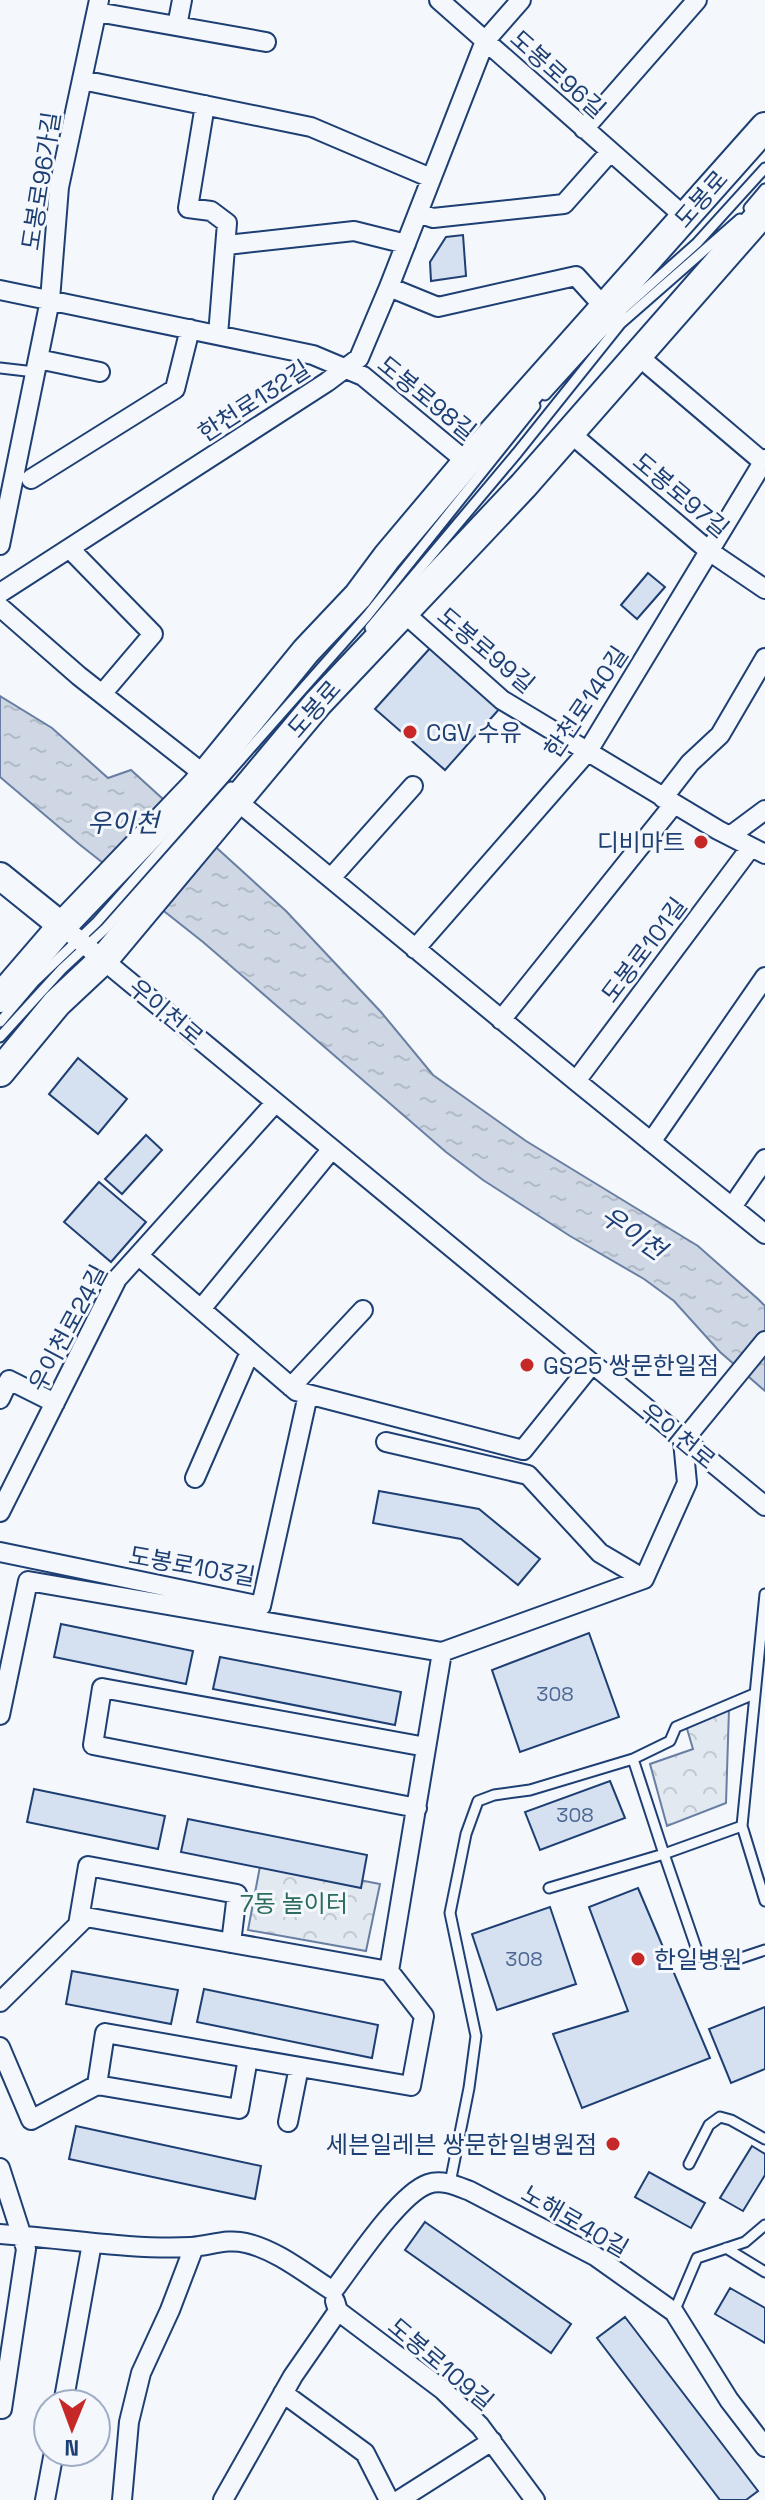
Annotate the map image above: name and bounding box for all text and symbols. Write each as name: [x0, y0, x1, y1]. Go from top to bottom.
street label: 도봉로96길: [504, 23, 612, 125]
street label: 도봉로96가길: [15, 110, 67, 252]
street label: 도봉로: [668, 164, 734, 234]
street label: 도봉로98길: [371, 349, 483, 447]
street label: 한천로132길: [192, 353, 316, 449]
street label: 도봉로97길: [627, 446, 735, 544]
street label: 도봉로99길: [431, 600, 541, 700]
street label: 한천로140길: [537, 640, 635, 764]
street label: 도봉로: [281, 674, 347, 744]
place label: CGV 수유: [426, 717, 522, 748]
marker: CGV 수유: [401, 723, 419, 741]
water label: 우이천: [87, 806, 162, 840]
place label: 디비마트: [597, 827, 685, 858]
marker: 디비마트: [692, 833, 710, 851]
street label: 도봉로101길: [594, 891, 694, 1009]
street label: 우이천로: [122, 972, 210, 1052]
water label: 우이천: [594, 1198, 675, 1269]
street label: 우이천로24길: [22, 1259, 114, 1397]
place label: GS25 쌍문한일점: [543, 1350, 719, 1381]
marker: GS25 쌍문한일점: [518, 1356, 536, 1374]
street label: 우이천로: [634, 1396, 722, 1476]
street label: 도봉로103길: [126, 1540, 258, 1592]
house number: 308: [536, 1681, 574, 1707]
house number: 308: [556, 1802, 594, 1828]
park label: 7동 놀이터: [240, 1888, 348, 1919]
place label: 한일병원: [654, 1944, 742, 1975]
house number: 308: [505, 1946, 543, 1972]
marker: 한일병원: [629, 1950, 647, 1968]
place label: 세븐일레븐 쌍문한일병원점: [326, 2129, 597, 2160]
marker: 세븐일레븐 쌍문한일병원점: [604, 2135, 622, 2153]
street label: 노해로40길: [516, 2178, 634, 2264]
street label: 도봉로109길: [382, 2311, 500, 2417]
north arrow: [32, 2388, 112, 2468]
text: N: [64, 2434, 79, 2462]

